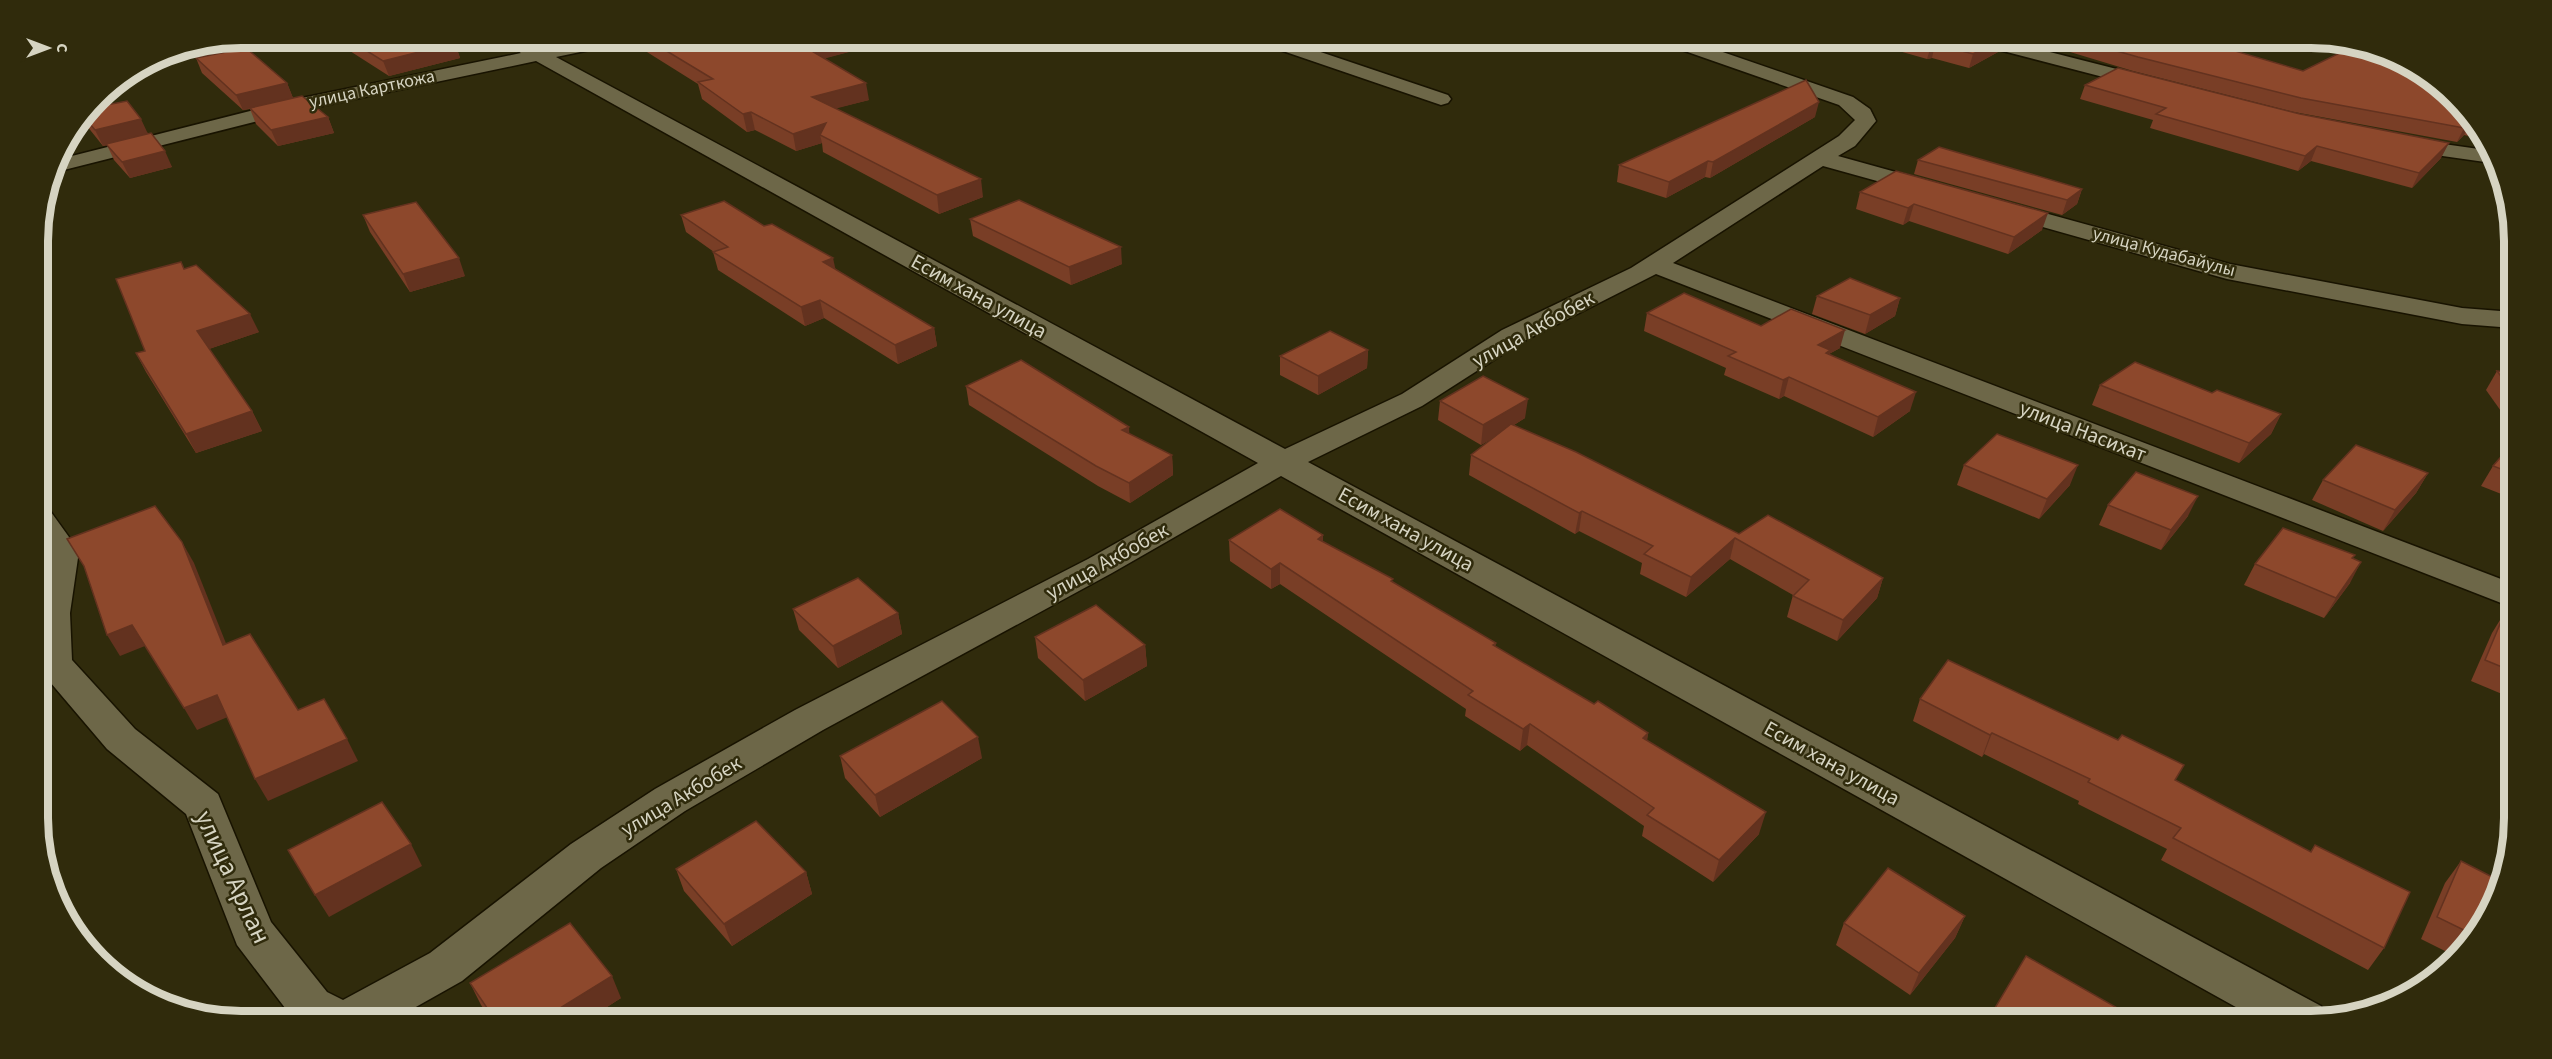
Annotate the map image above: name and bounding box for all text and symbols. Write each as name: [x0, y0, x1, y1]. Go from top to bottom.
north arrow: [18, 18, 78, 78]
text: С: [51, 43, 73, 53]
street label: улица Карткожа: [307, 63, 437, 115]
street label: улица Кудабайулы: [2090, 221, 2238, 283]
street label: Есим хана улица: [906, 246, 1052, 346]
street label: улица Акбобек: [1466, 283, 1600, 375]
street label: улица Насихат: [2015, 393, 2151, 469]
street label: Есим хана улица: [1333, 479, 1479, 579]
street label: улица Акбобек: [1040, 515, 1174, 607]
street label: Есим хана улица: [1759, 713, 1905, 813]
street label: улица Акбобек: [615, 748, 748, 844]
street label: улица Арлан: [186, 804, 280, 950]

